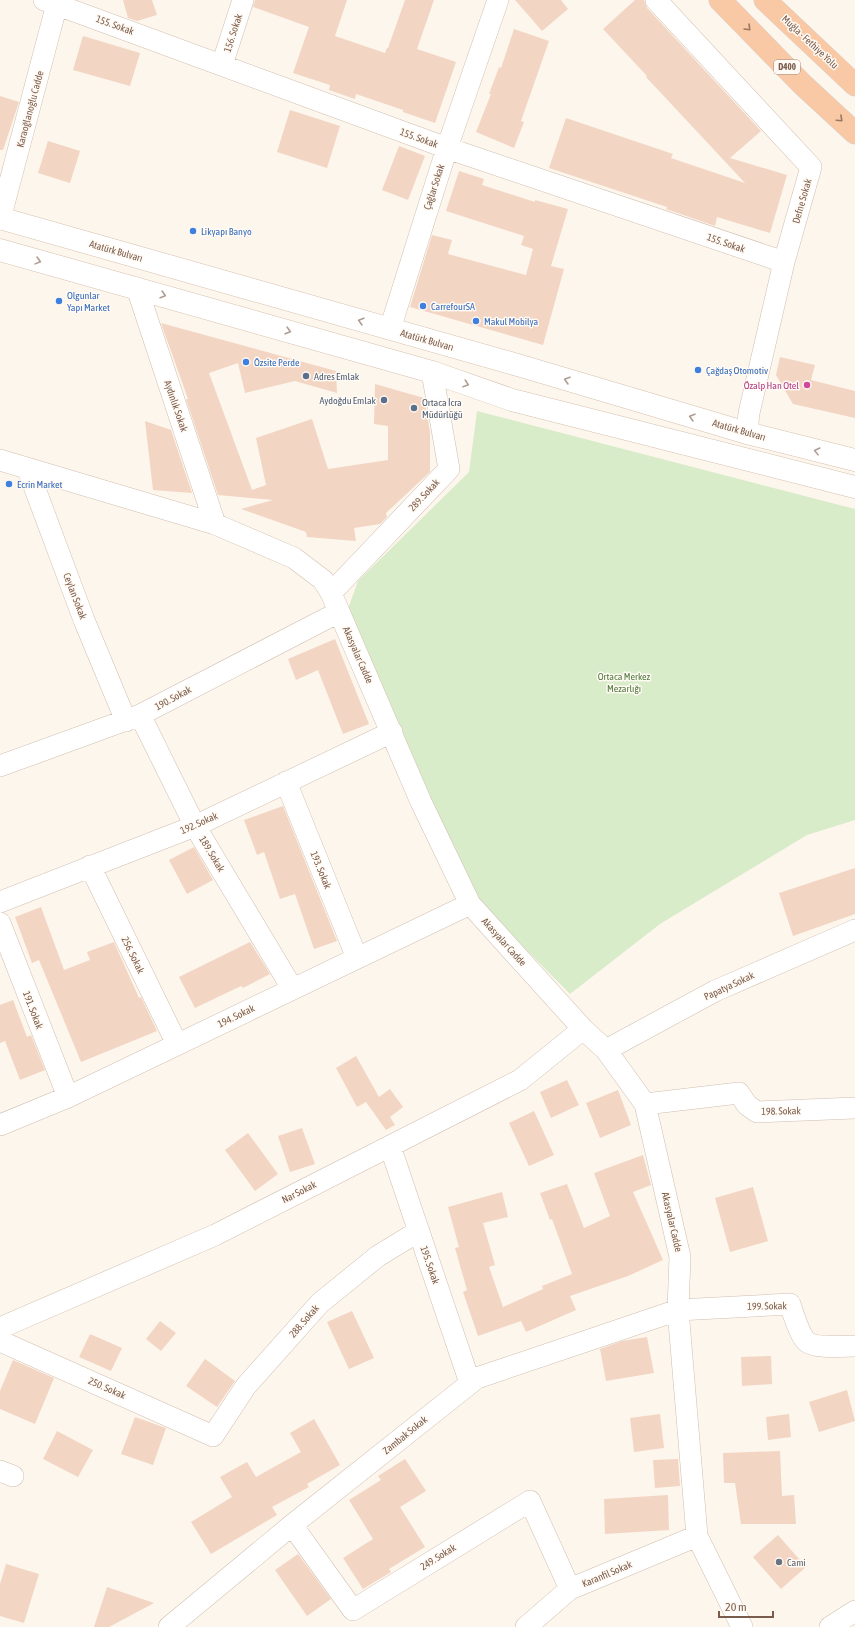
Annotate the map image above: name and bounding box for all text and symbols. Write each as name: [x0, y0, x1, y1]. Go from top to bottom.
street label: 156. Sokak: [222, 12, 245, 54]
street label: 155. Sokak: [95, 13, 136, 37]
street label: Muğla - Fethiye Yolu: [780, 13, 840, 71]
one-way arrow: [743, 23, 751, 31]
road number: D400: [774, 60, 800, 74]
street label: Karaoğlanoğlu Cadde: [14, 69, 46, 149]
one-way arrow: [835, 114, 843, 122]
street label: 155. Sokak: [399, 126, 440, 150]
street label: Çağlar Sokak: [421, 162, 447, 211]
street label: Defne Sokak: [790, 177, 814, 225]
marker: Likyapı Banyo: [188, 226, 198, 236]
place label: Likyapı Banyo: [201, 226, 252, 237]
street label: 155. Sokak: [705, 231, 747, 255]
street label: Atatürk Bulvarı: [88, 238, 144, 264]
one-way arrow: [34, 256, 41, 264]
place label: Olgunlar Yapı Market: [67, 290, 110, 313]
one-way arrow: [159, 290, 166, 299]
marker: Olgunlar Yapı Market: [54, 296, 64, 306]
marker: CarrefourSA: [418, 301, 428, 311]
place label: CarrefourSA: [431, 301, 475, 312]
marker: Makul Mobilya: [471, 316, 481, 326]
place label: Makul Mobilya: [484, 316, 539, 327]
one-way arrow: [358, 317, 365, 326]
one-way arrow: [284, 326, 291, 335]
street label: Atatürk Bulvarı: [399, 327, 455, 353]
marker: Özsite Perde: [241, 357, 251, 367]
place label: Özsite Perde: [254, 357, 300, 368]
marker: Çağdaş Otomotiv: [693, 365, 703, 375]
place label: Çağdaş Otomotiv: [706, 365, 768, 376]
marker: Adres Emlak: [301, 371, 311, 381]
place label: Adres Emlak: [314, 371, 360, 382]
one-way arrow: [564, 376, 571, 385]
street label: Aydınlık Sokak: [162, 379, 190, 434]
one-way arrow: [463, 379, 470, 388]
place label: Özalp Han Otel: [744, 380, 799, 391]
marker: Özalp Han Otel: [802, 380, 812, 390]
place label: Aydoğdu Emlak: [319, 395, 377, 406]
marker: Aydoğdu Emlak: [379, 395, 389, 405]
place label: Ortaca İcra Müdürlüğü: [422, 397, 463, 420]
marker: Ortaca İcra Müdürlüğü: [409, 403, 419, 413]
one-way arrow: [689, 413, 696, 422]
street label: Atatürk Bulvarı: [711, 417, 767, 443]
one-way arrow: [814, 447, 820, 455]
street label: 289. Sokak: [406, 476, 442, 513]
marker: Ecrin Market: [4, 479, 14, 489]
place label: Ecrin Market: [17, 479, 62, 490]
street label: Ceylan Sokak: [61, 571, 89, 621]
street label: Akasyalar Cadde: [341, 625, 376, 685]
park label: Ortaca Merkez Mezarlığı: [598, 671, 651, 694]
street label: 190. Sokak: [153, 684, 194, 712]
street label: 192. Sokak: [179, 810, 220, 836]
street label: 189. Sokak: [197, 834, 227, 874]
street label: 193. Sokak: [308, 850, 334, 891]
street label: Akasyalar Cadde: [480, 916, 529, 969]
street label: 256. Sokak: [119, 935, 147, 976]
street label: Papatya Sokak: [702, 969, 756, 1002]
street label: 191. Sokak: [21, 990, 45, 1031]
street label: 194. Sokak: [216, 1002, 257, 1030]
street label: 198. Sokak: [761, 1105, 801, 1117]
street label: Nar Sokak: [280, 1178, 319, 1205]
street label: Akasyalar Cadde: [660, 1191, 684, 1253]
street label: 195. Sokak: [418, 1244, 442, 1286]
street label: 199. Sokak: [747, 1300, 787, 1312]
street label: 288. Sokak: [287, 1302, 322, 1340]
street label: 250. Sokak: [87, 1375, 128, 1401]
street label: Zambak Sokak: [381, 1413, 430, 1456]
street label: 249. Sokak: [418, 1542, 458, 1572]
marker: Cami: [774, 1557, 784, 1567]
place label: Cami: [787, 1557, 806, 1568]
street label: Karanfil Sokak: [580, 1558, 634, 1589]
scale bar: [719, 1593, 773, 1619]
text: 20 m: [725, 1600, 747, 1614]

